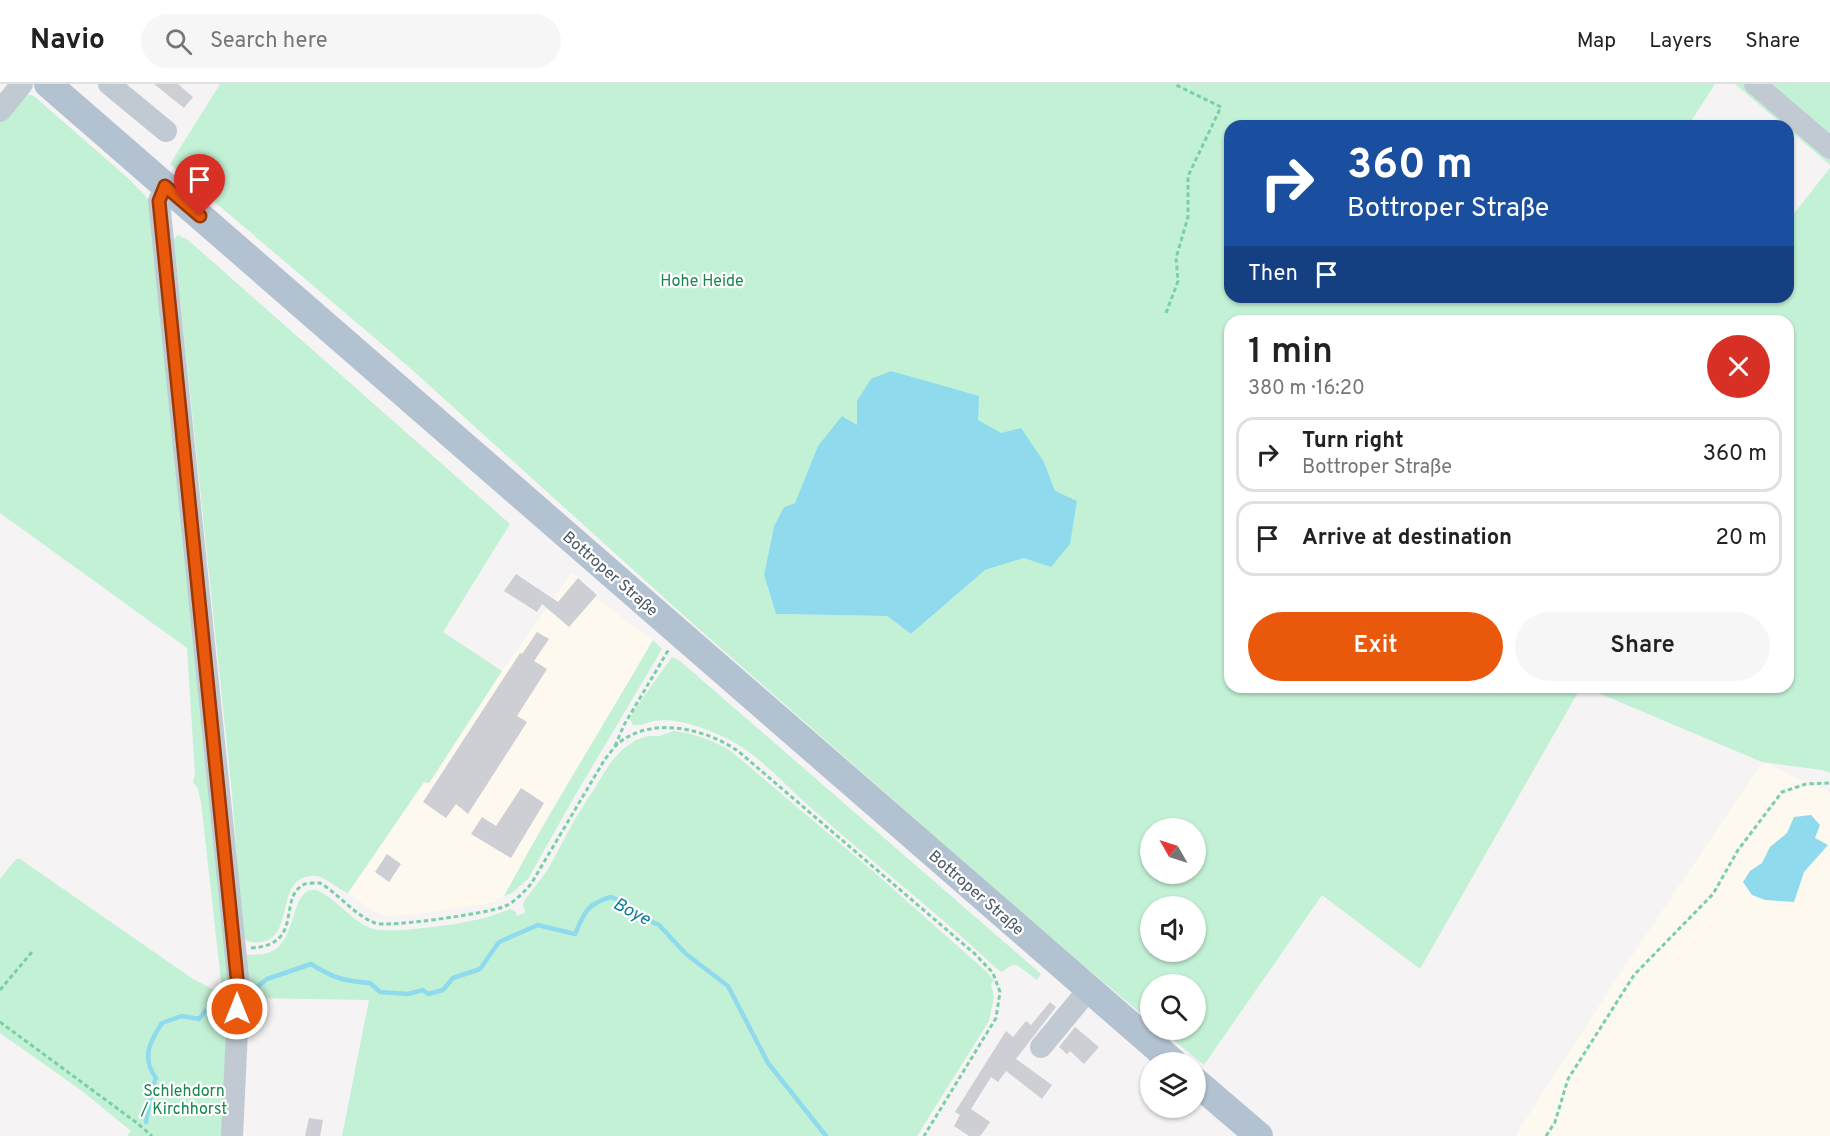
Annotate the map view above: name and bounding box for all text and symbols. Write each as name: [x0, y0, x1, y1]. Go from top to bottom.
search box: [141, 14, 561, 68]
text: Navio: [30, 23, 105, 59]
icon: search: [162, 25, 195, 58]
text: Search here: [210, 28, 327, 55]
text: Map: [1577, 28, 1616, 55]
text: Layers: [1649, 28, 1712, 55]
text: Share: [1745, 28, 1800, 55]
text: 360 m: [1347, 140, 1473, 193]
icon: right: [1248, 144, 1326, 222]
pin: [174, 154, 225, 216]
icon: arrive: [183, 163, 216, 196]
text: Bottroper Straße: [1347, 192, 1549, 226]
icon: arrive: [1310, 258, 1343, 291]
text: Then: [1248, 261, 1298, 288]
park label: Hohe Heide: [660, 272, 744, 292]
text: 1 min: [1248, 330, 1333, 376]
button: close: [1707, 335, 1770, 398]
text: 380 m · 16:20: [1248, 376, 1365, 402]
text: Turn right: [1302, 428, 1404, 455]
icon: right: [1251, 438, 1284, 471]
text: 360 m: [1703, 441, 1767, 468]
text: Bottroper Straße: [1302, 455, 1452, 481]
icon: arrive: [1251, 522, 1284, 555]
text: Arrive at destination: [1302, 525, 1512, 552]
text: 20 m: [1716, 525, 1767, 552]
street label: Bottroper Straße: [558, 528, 662, 621]
button: Exit: [1248, 612, 1503, 681]
button: Share: [1515, 612, 1770, 681]
north arrow: [1140, 818, 1206, 884]
map controls: [1140, 818, 1206, 1118]
street label: Bottroper Straße: [924, 847, 1028, 940]
water label: Boye: [609, 893, 654, 932]
button: sound: [1140, 896, 1206, 962]
button: search: [1140, 974, 1206, 1040]
position arrow: [205, 977, 269, 1041]
button: layers: [1140, 1052, 1206, 1118]
park label: Schlehdorn / Kirchhorst: [140, 1082, 227, 1120]

